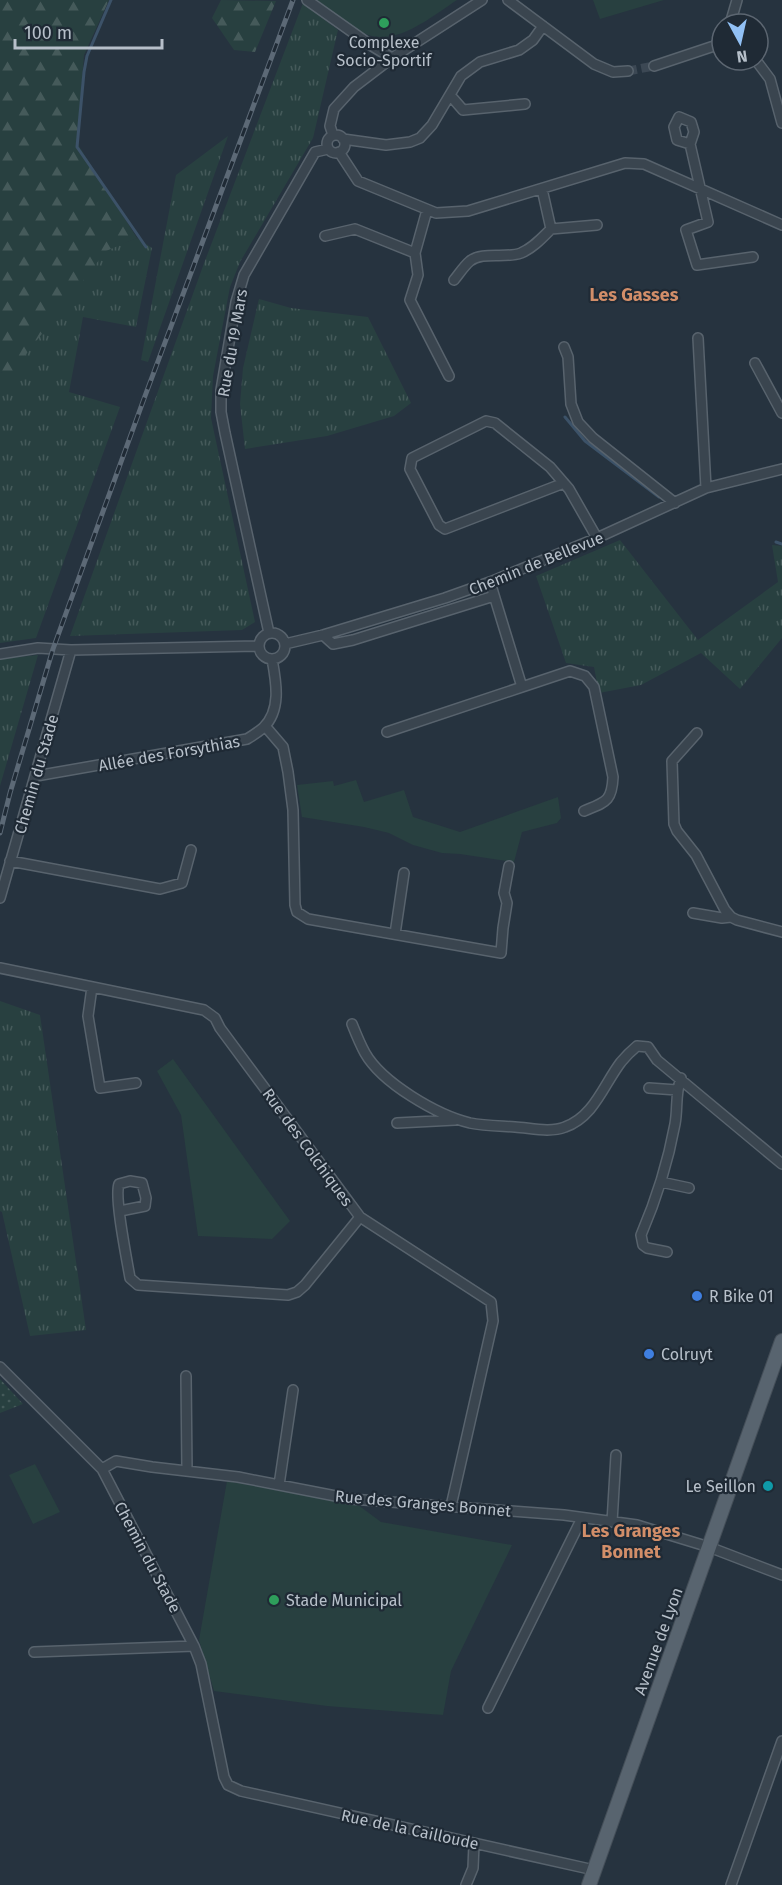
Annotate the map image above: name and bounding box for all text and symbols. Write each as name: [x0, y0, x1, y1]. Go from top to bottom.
scale bar: [15, 12, 162, 50]
north arrow: [710, 12, 770, 72]
marker: Complexe Socio-Sportif: [377, 16, 391, 30]
text: 100 m: [24, 22, 72, 44]
place label: Complexe Socio-Sportif: [337, 33, 433, 70]
text: N: [735, 46, 749, 67]
district label: Les Gasses: [590, 284, 679, 306]
street label: Rue du 19 Mars: [214, 288, 251, 399]
street label: Chemin de Bellevue: [466, 528, 606, 599]
street label: Chemin du Stade: [10, 712, 63, 836]
street label: Allée des Forsythias: [97, 732, 241, 775]
street label: Rue des Colchiques: [258, 1085, 357, 1210]
place label: R Bike 01: [709, 1287, 774, 1306]
marker: R Bike 01: [690, 1289, 704, 1303]
place label: Colruyt: [661, 1345, 713, 1364]
marker: Colruyt: [642, 1347, 656, 1361]
place label: Le Seillon: [686, 1477, 756, 1496]
marker: Le Seillon: [761, 1479, 775, 1493]
street label: Rue des Granges Bonnet: [334, 1486, 512, 1521]
street label: Chemin du Stade: [110, 1498, 185, 1616]
district label: Les Granges Bonnet: [582, 1520, 680, 1563]
street label: Avenue de Lyon: [630, 1585, 687, 1698]
place label: Stade Municipal: [286, 1591, 402, 1610]
marker: Stade Municipal: [267, 1593, 281, 1607]
street label: Rue de la Cailloude: [339, 1806, 480, 1853]

